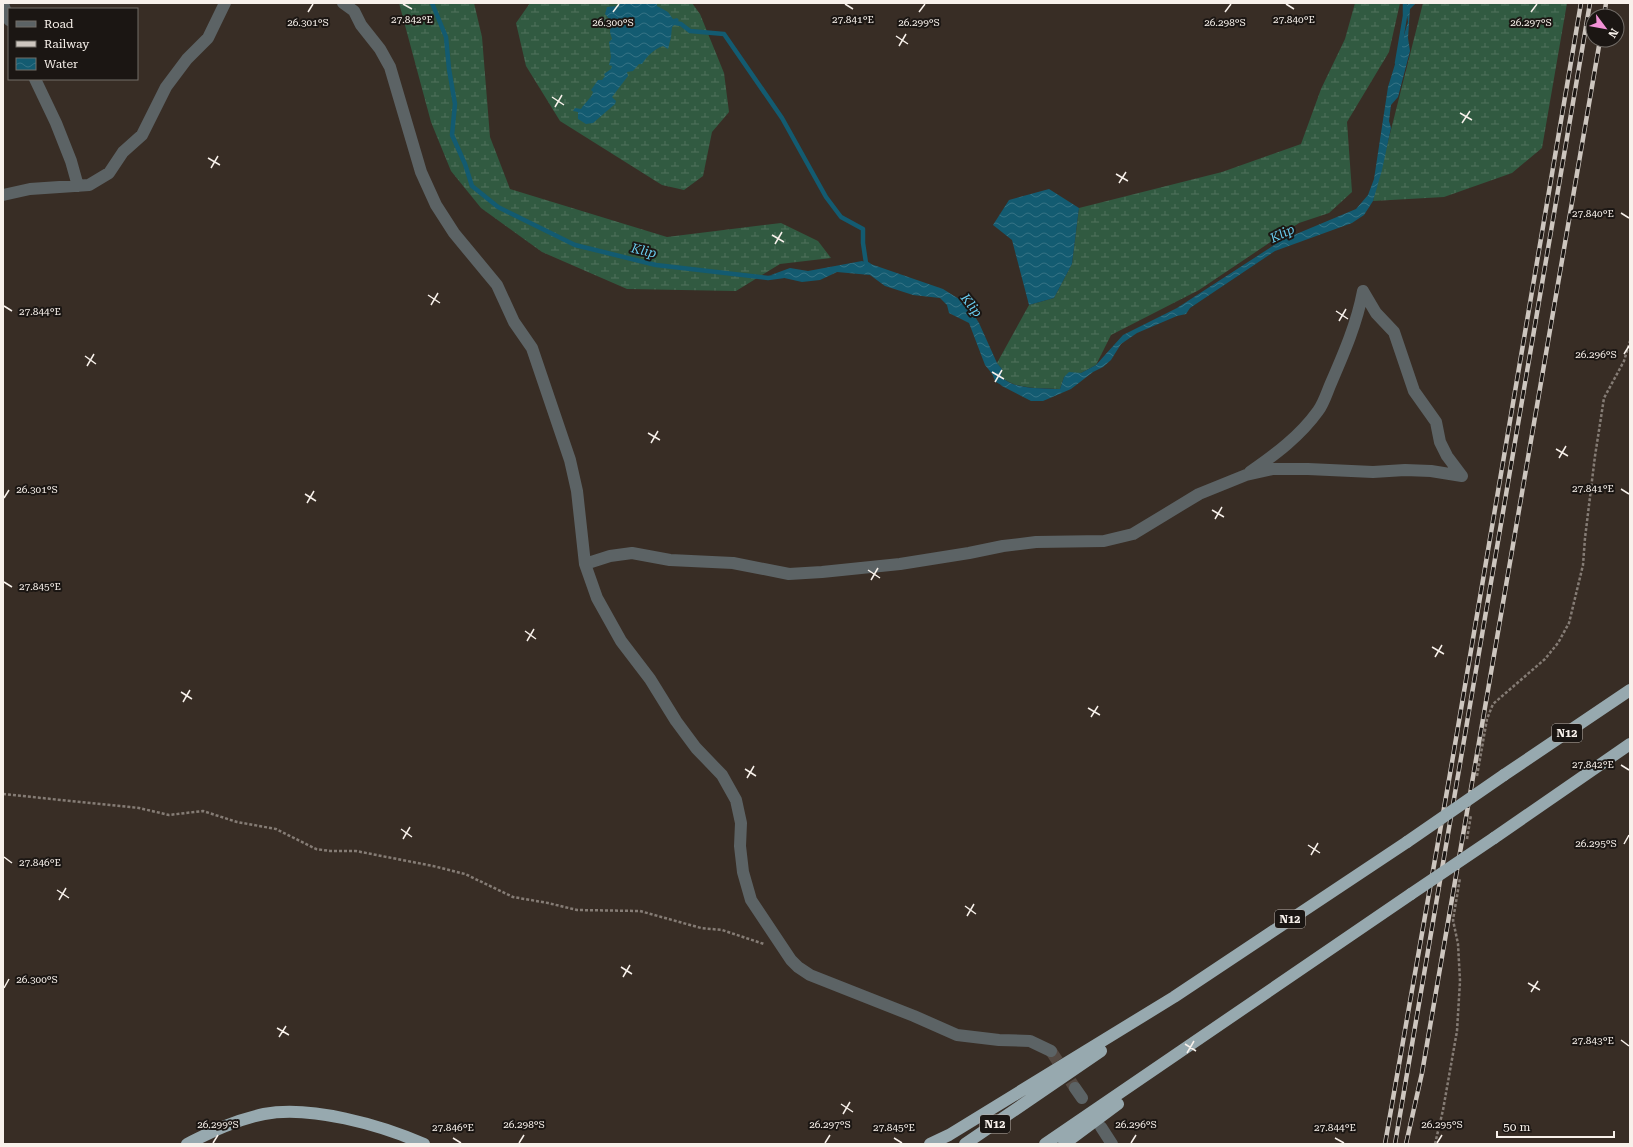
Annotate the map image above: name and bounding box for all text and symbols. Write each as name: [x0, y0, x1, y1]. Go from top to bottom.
legend: [8, 8, 138, 80]
north arrow: [1585, 8, 1625, 48]
text: 27.842°E: [391, 14, 433, 25]
text: 27.841°E: [832, 14, 874, 25]
text: 27.840°E: [1273, 14, 1315, 25]
text: Road: [44, 17, 74, 31]
text: 26.301°S: [287, 17, 329, 28]
text: 26.300°S: [592, 17, 634, 28]
text: 26.299°S: [898, 17, 940, 28]
text: 26.298°S: [1204, 17, 1246, 28]
text: 26.297°S: [1510, 17, 1552, 28]
text: N: [1605, 26, 1621, 41]
text: Railway: [44, 37, 90, 51]
text: Water: [44, 57, 78, 71]
text: 27.840°E: [1572, 208, 1614, 219]
water label: Klip: [1267, 221, 1297, 246]
water label: Klip: [629, 240, 658, 261]
water label: Klip: [957, 290, 985, 320]
text: 27.844°E: [19, 306, 61, 317]
text: 26.296°S: [1575, 349, 1617, 360]
text: 27.841°E: [1572, 483, 1614, 494]
text: 26.301°S: [16, 484, 58, 495]
text: 27.845°E: [19, 581, 61, 592]
road number: N12: [1552, 724, 1582, 742]
text: 27.842°E: [1572, 759, 1614, 770]
text: 26.295°S: [1575, 838, 1617, 849]
text: 27.846°E: [19, 857, 61, 868]
road number: N12: [1275, 910, 1305, 928]
text: 26.300°S: [16, 974, 58, 985]
text: 27.843°E: [1572, 1035, 1614, 1046]
scale bar: [1497, 1113, 1614, 1139]
road number: N12: [980, 1115, 1010, 1133]
text: 26.299°S: [197, 1119, 239, 1130]
text: 26.298°S: [503, 1119, 545, 1130]
text: 26.297°S: [809, 1119, 851, 1130]
text: 26.296°S: [1115, 1119, 1157, 1130]
text: 26.295°S: [1421, 1119, 1463, 1130]
text: 50 m: [1503, 1120, 1530, 1134]
text: 27.846°E: [432, 1122, 474, 1133]
text: 27.845°E: [873, 1122, 915, 1133]
text: 27.844°E: [1314, 1122, 1356, 1133]

